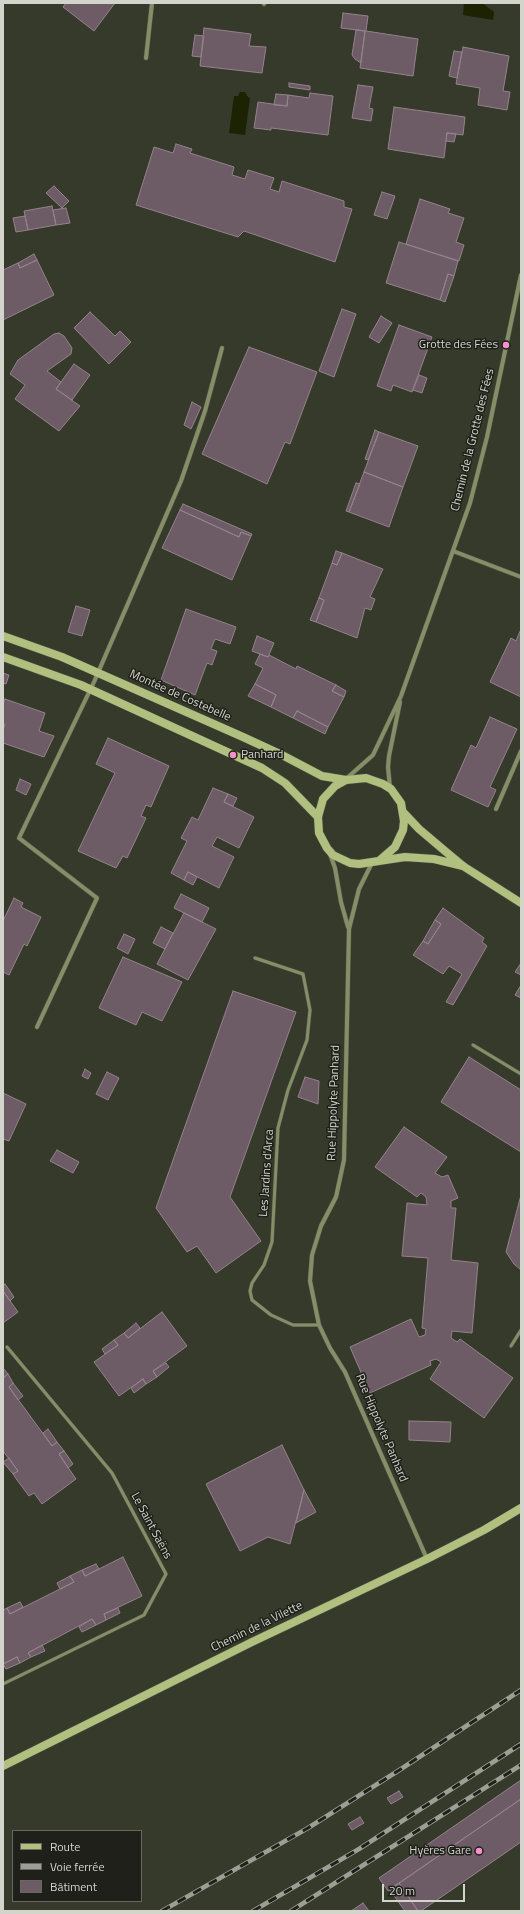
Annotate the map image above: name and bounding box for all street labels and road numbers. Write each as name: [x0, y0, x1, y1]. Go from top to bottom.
street label: Chemin de la Grotte des Fées: [448, 367, 498, 513]
street label: Montée de Costebelle: [127, 667, 233, 725]
street label: Rue Hippolyte Panhard: [325, 1045, 343, 1161]
street label: Les Jardins d'Arca: [257, 1129, 277, 1217]
street label: Rue Hippolyte Panhard: [352, 1372, 410, 1484]
street label: Le Saint Saëns: [127, 1490, 175, 1562]
street label: Chemin de la Vilette: [209, 1599, 305, 1655]

